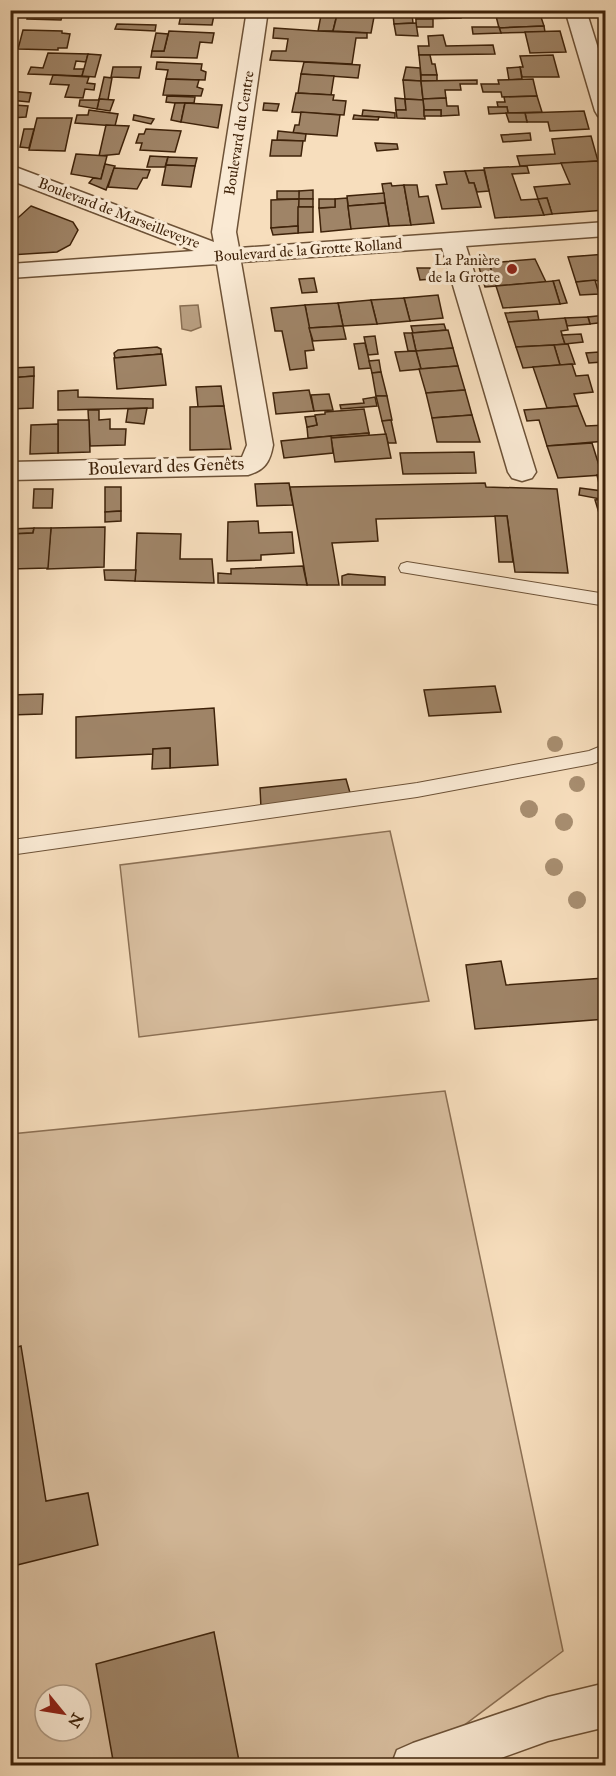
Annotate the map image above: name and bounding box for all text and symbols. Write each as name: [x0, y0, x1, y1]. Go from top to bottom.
street label: Boulevard du Centre: [220, 69, 258, 197]
street label: Boulevard de Marseilleveyre: [35, 174, 203, 252]
street label: Boulevard de la Grotte Rolland: [213, 234, 403, 266]
place label: La Panière de la Grotte: [428, 251, 500, 286]
marker: La Panière de la Grotte: [505, 262, 519, 276]
street label: Boulevard des Genêts: [87, 452, 245, 480]
north arrow: [33, 1683, 93, 1743]
text: N: [64, 1710, 87, 1731]

